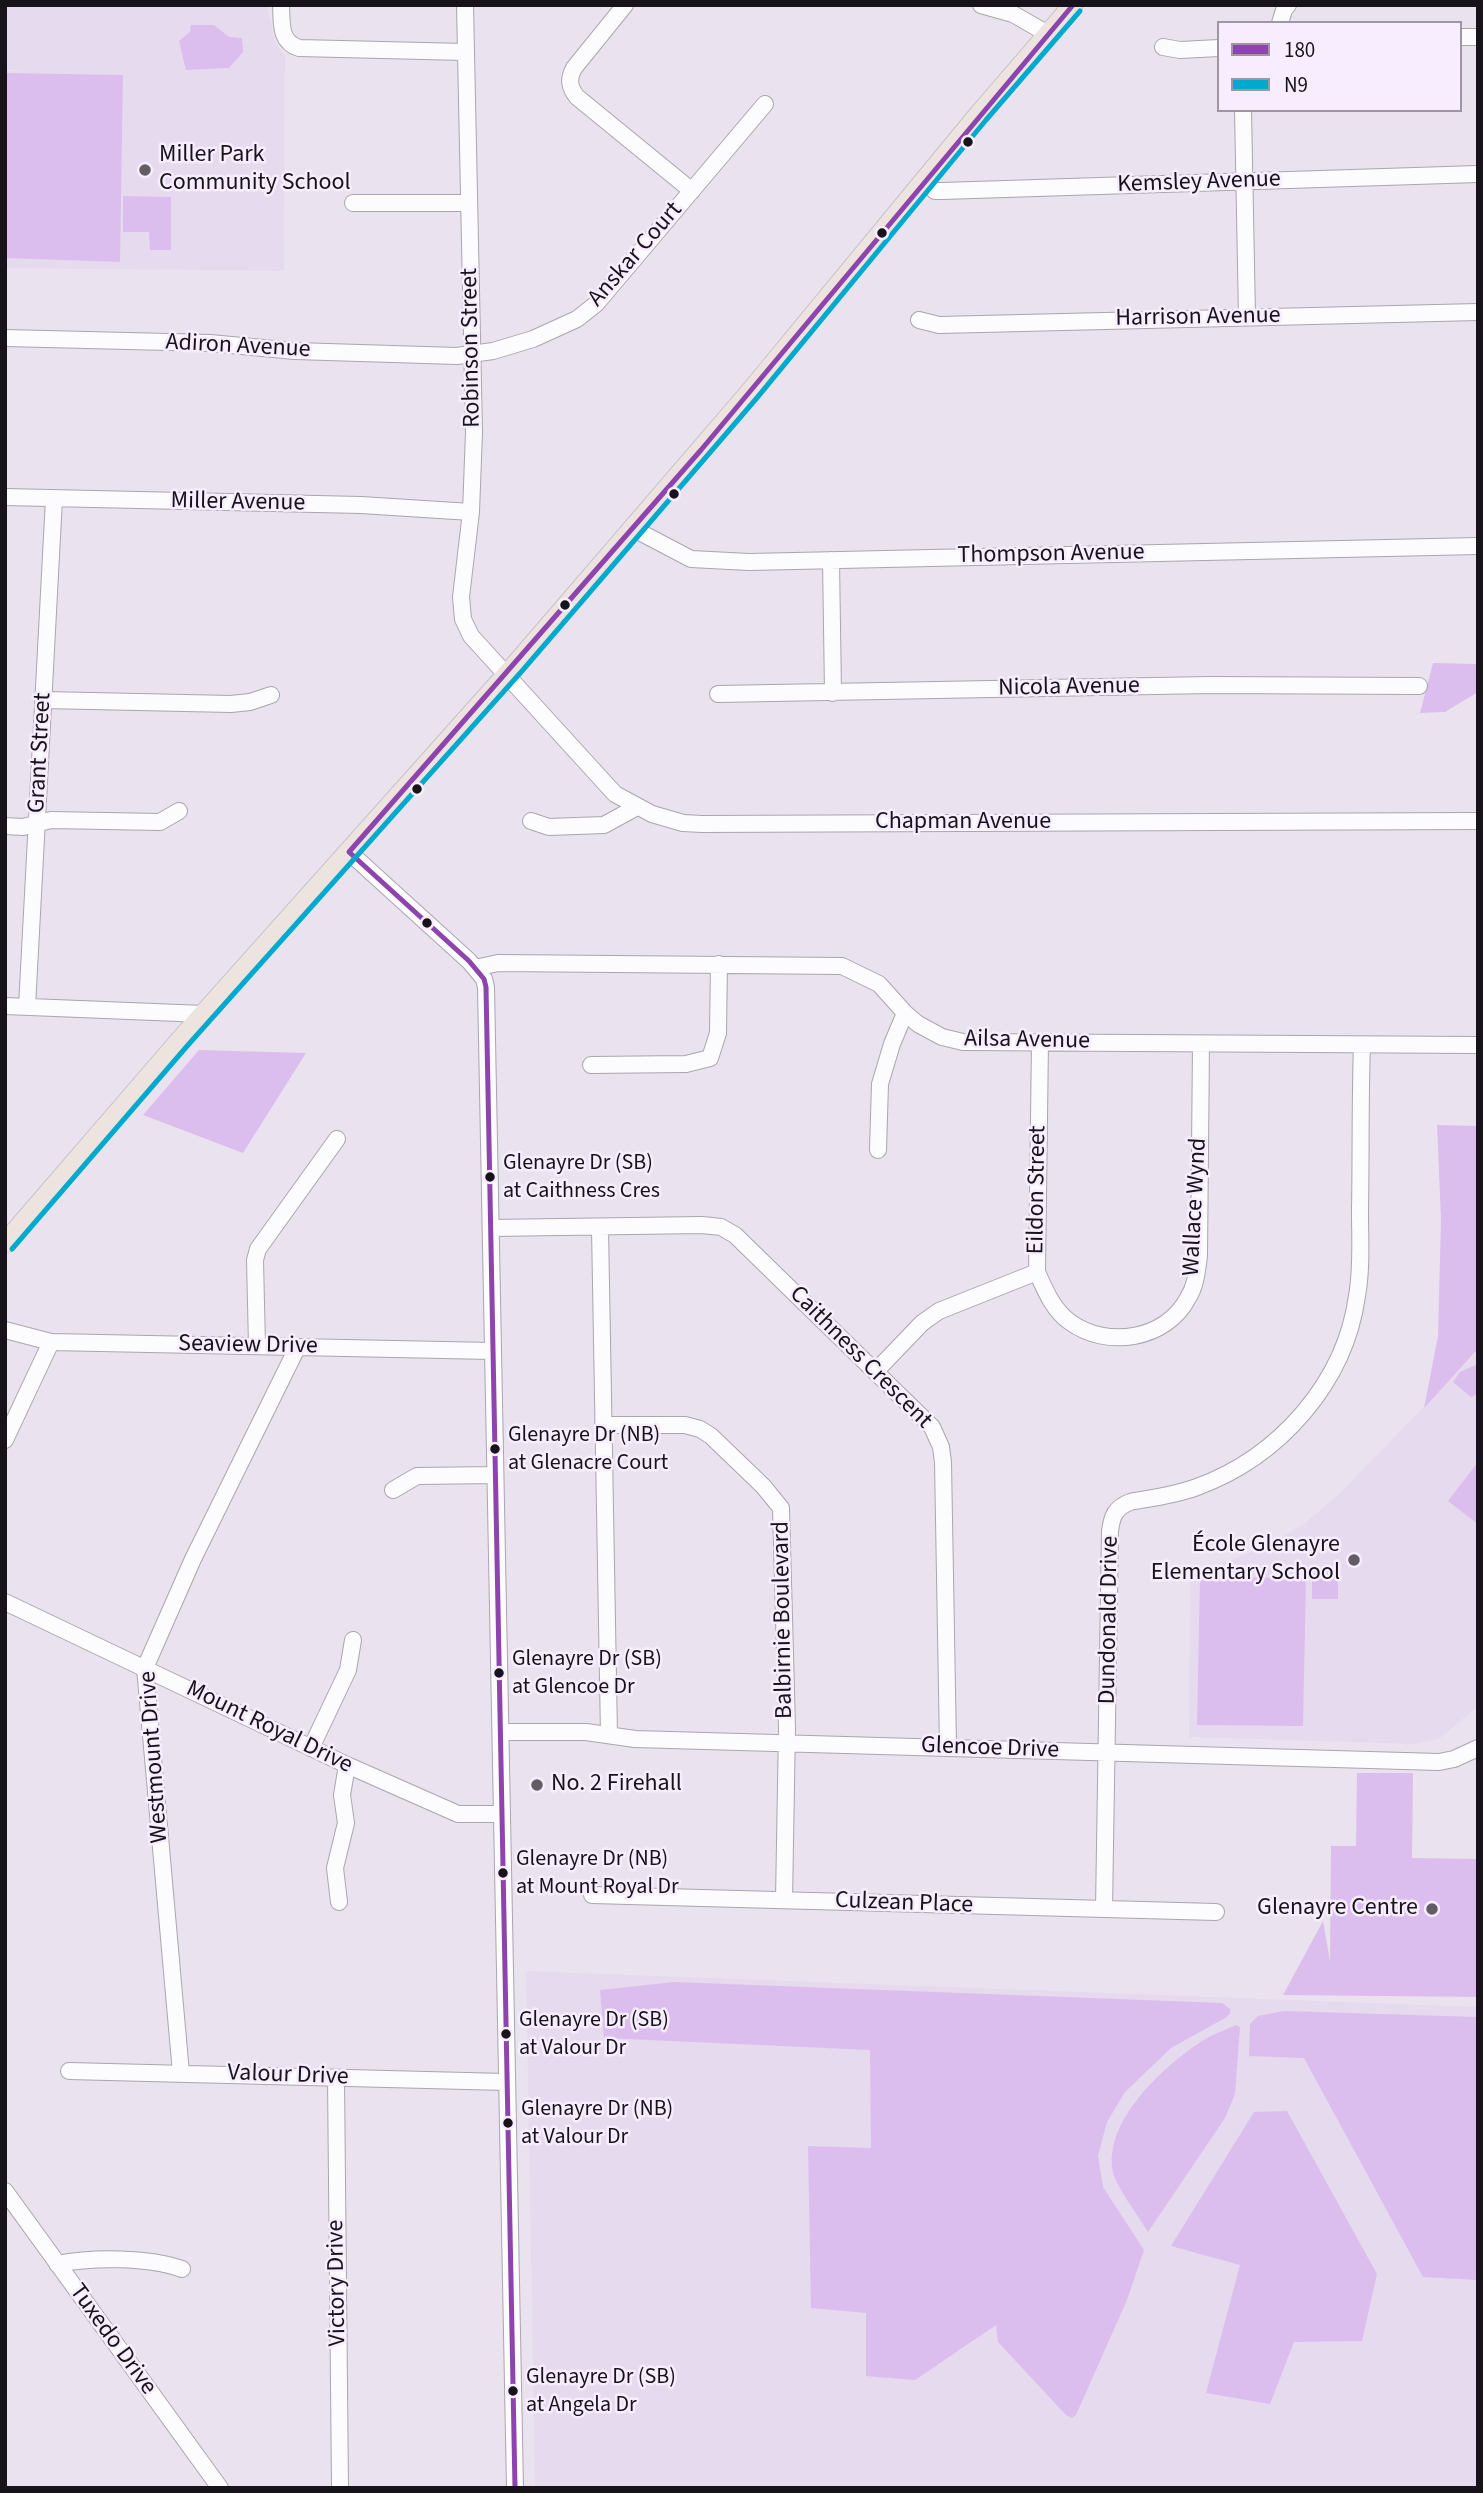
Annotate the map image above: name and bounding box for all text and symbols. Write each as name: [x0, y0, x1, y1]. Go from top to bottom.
legend: [1217, 21, 1462, 112]
text: 180: [1284, 35, 1315, 65]
text: N9: [1284, 70, 1308, 100]
unlabelled marker: [961, 135, 975, 149]
place label: Miller Park Community School: [159, 142, 351, 198]
marker: Miller Park Community School: [137, 162, 153, 178]
street label: Kemsley Avenue: [1117, 166, 1281, 200]
street label: Anskar Court: [583, 197, 689, 313]
unlabelled marker: [875, 226, 889, 240]
street label: Robinson Street: [456, 268, 488, 428]
street label: Harrison Avenue: [1115, 302, 1281, 334]
street label: Adiron Avenue: [165, 329, 311, 365]
street label: Miller Avenue: [170, 487, 306, 519]
unlabelled marker: [667, 487, 681, 501]
street label: Thompson Avenue: [957, 539, 1145, 571]
unlabelled marker: [558, 598, 572, 612]
street label: Nicola Avenue: [998, 672, 1140, 704]
street label: Grant Street: [23, 692, 59, 814]
unlabelled marker: [410, 782, 424, 796]
street label: Chapman Avenue: [875, 809, 1051, 837]
unlabelled marker: [420, 916, 434, 930]
street label: Ailsa Avenue: [964, 1026, 1090, 1056]
street label: Eildon Street: [1022, 1125, 1054, 1255]
street label: Wallace Wynd: [1178, 1137, 1214, 1277]
place label: Glenayre Dr (SB) at Caithness Cres: [503, 1151, 660, 1202]
marker: Glenayre Dr (SB) at Caithness Cres: [483, 1170, 497, 1184]
street label: Caithness Crescent: [783, 1281, 937, 1435]
street label: Seaview Drive: [178, 1330, 318, 1362]
place label: Glenayre Dr (NB) at Glenacre Court: [508, 1423, 668, 1474]
marker: Glenayre Dr (NB) at Glenacre Court: [488, 1442, 502, 1456]
street label: Balbirnie Boulevard: [768, 1521, 800, 1719]
place label: École Glenayre Elementary School: [1151, 1532, 1340, 1588]
street label: Dundonald Drive: [1094, 1535, 1126, 1705]
marker: École Glenayre Elementary School: [1346, 1552, 1362, 1568]
place label: Glenayre Dr (SB) at Glencoe Dr: [512, 1647, 662, 1698]
marker: Glenayre Dr (SB) at Glencoe Dr: [492, 1666, 506, 1680]
street label: Westmount Drive: [135, 1670, 175, 1844]
street label: Mount Royal Drive: [181, 1675, 357, 1781]
street label: Glencoe Drive: [920, 1732, 1060, 1766]
place label: No. 2 Firehall: [551, 1771, 682, 1799]
marker: No. 2 Firehall: [529, 1777, 545, 1793]
place label: Glenayre Dr (NB) at Mount Royal Dr: [516, 1847, 679, 1898]
marker: Glenayre Dr (NB) at Mount Royal Dr: [496, 1866, 510, 1880]
street label: Culzean Place: [834, 1887, 974, 1921]
place label: Glenayre Centre: [1257, 1895, 1418, 1923]
marker: Glenayre Centre: [1424, 1901, 1440, 1917]
place label: Glenayre Dr (SB) at Valour Dr: [519, 2008, 669, 2060]
marker: Glenayre Dr (SB) at Valour Dr: [499, 2027, 513, 2041]
street label: Valour Drive: [227, 2059, 349, 2093]
place label: Glenayre Dr (NB) at Valour Dr: [521, 2097, 673, 2148]
marker: Glenayre Dr (NB) at Valour Dr: [501, 2116, 515, 2130]
street label: Victory Drive: [322, 2219, 354, 2347]
street label: Tuxedo Drive: [62, 2279, 162, 2401]
place label: Glenayre Dr (SB) at Angela Dr: [526, 2365, 676, 2416]
marker: Glenayre Dr (SB) at Angela Dr: [506, 2384, 520, 2398]

